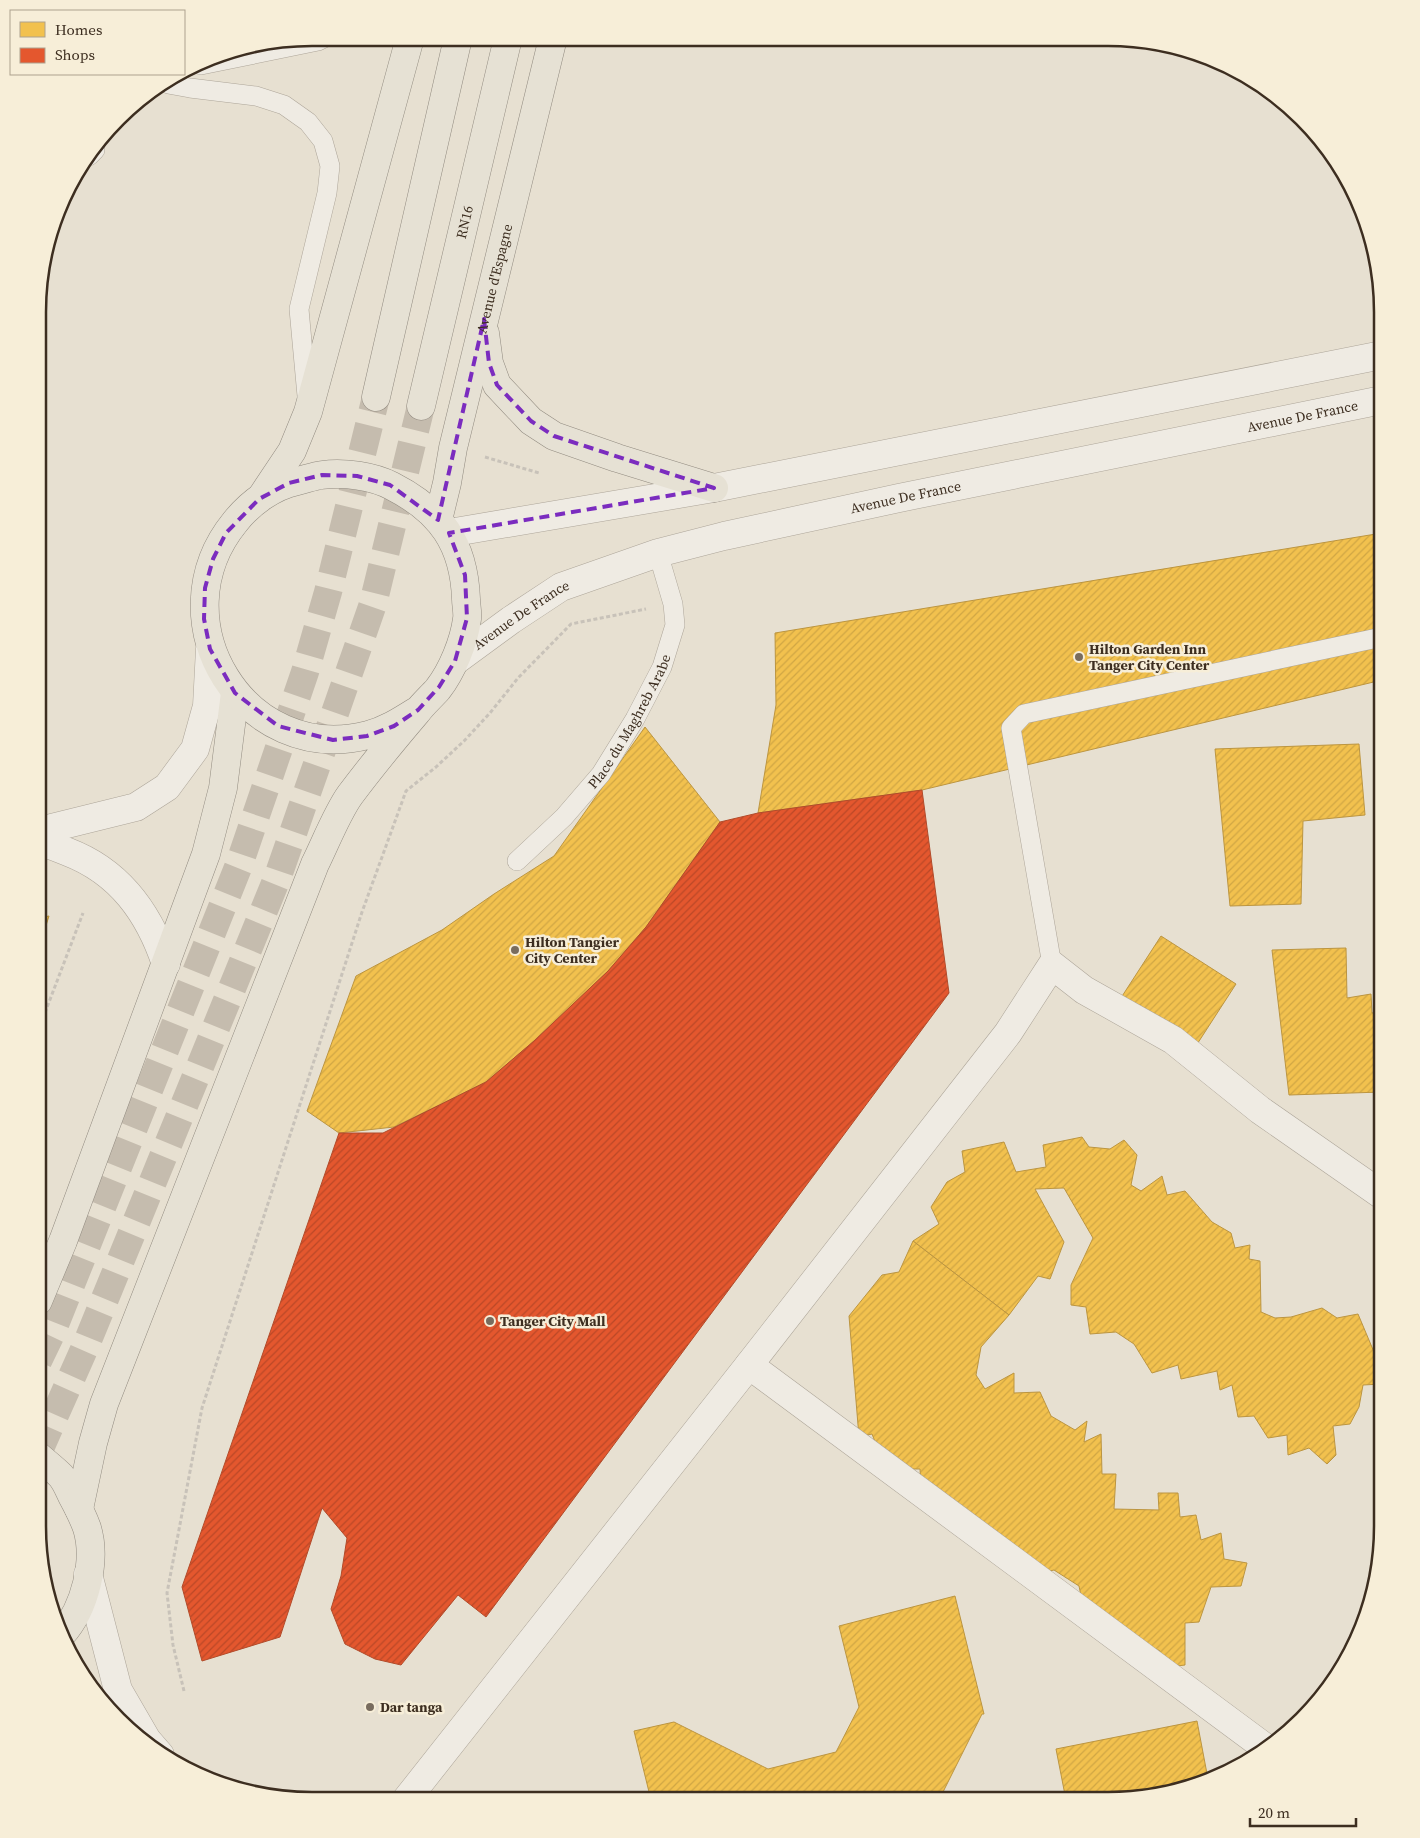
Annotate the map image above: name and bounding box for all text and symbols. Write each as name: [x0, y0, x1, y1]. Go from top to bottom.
legend: [10, 10, 185, 75]
text: Homes: [55, 19, 102, 40]
text: Shops: [55, 44, 95, 65]
street label: RN16: [451, 204, 478, 241]
street label: Avenue d'Espagne: [471, 222, 517, 335]
street label: Avenue De France: [1245, 395, 1360, 437]
street label: Avenue De France: [848, 476, 963, 518]
street label: Avenue De France: [469, 575, 572, 655]
place label: Hilton Garden Inn Tanger City Center: [1089, 639, 1210, 675]
marker: Hilton Garden Inn Tanger City Center: [1073, 651, 1085, 663]
street label: Place du Maghreb Arabe: [583, 652, 675, 793]
place label: Hilton Tangier City Center: [525, 932, 619, 968]
marker: Hilton Tangier City Center: [509, 944, 521, 956]
place label: Tanger City Mall: [500, 1311, 606, 1331]
marker: Tanger City Mall: [484, 1315, 496, 1327]
place label: Dar tanga: [380, 1697, 443, 1717]
marker: Dar tanga: [364, 1701, 376, 1713]
scale bar: [1250, 1796, 1356, 1828]
text: 20 m: [1258, 1802, 1290, 1823]

